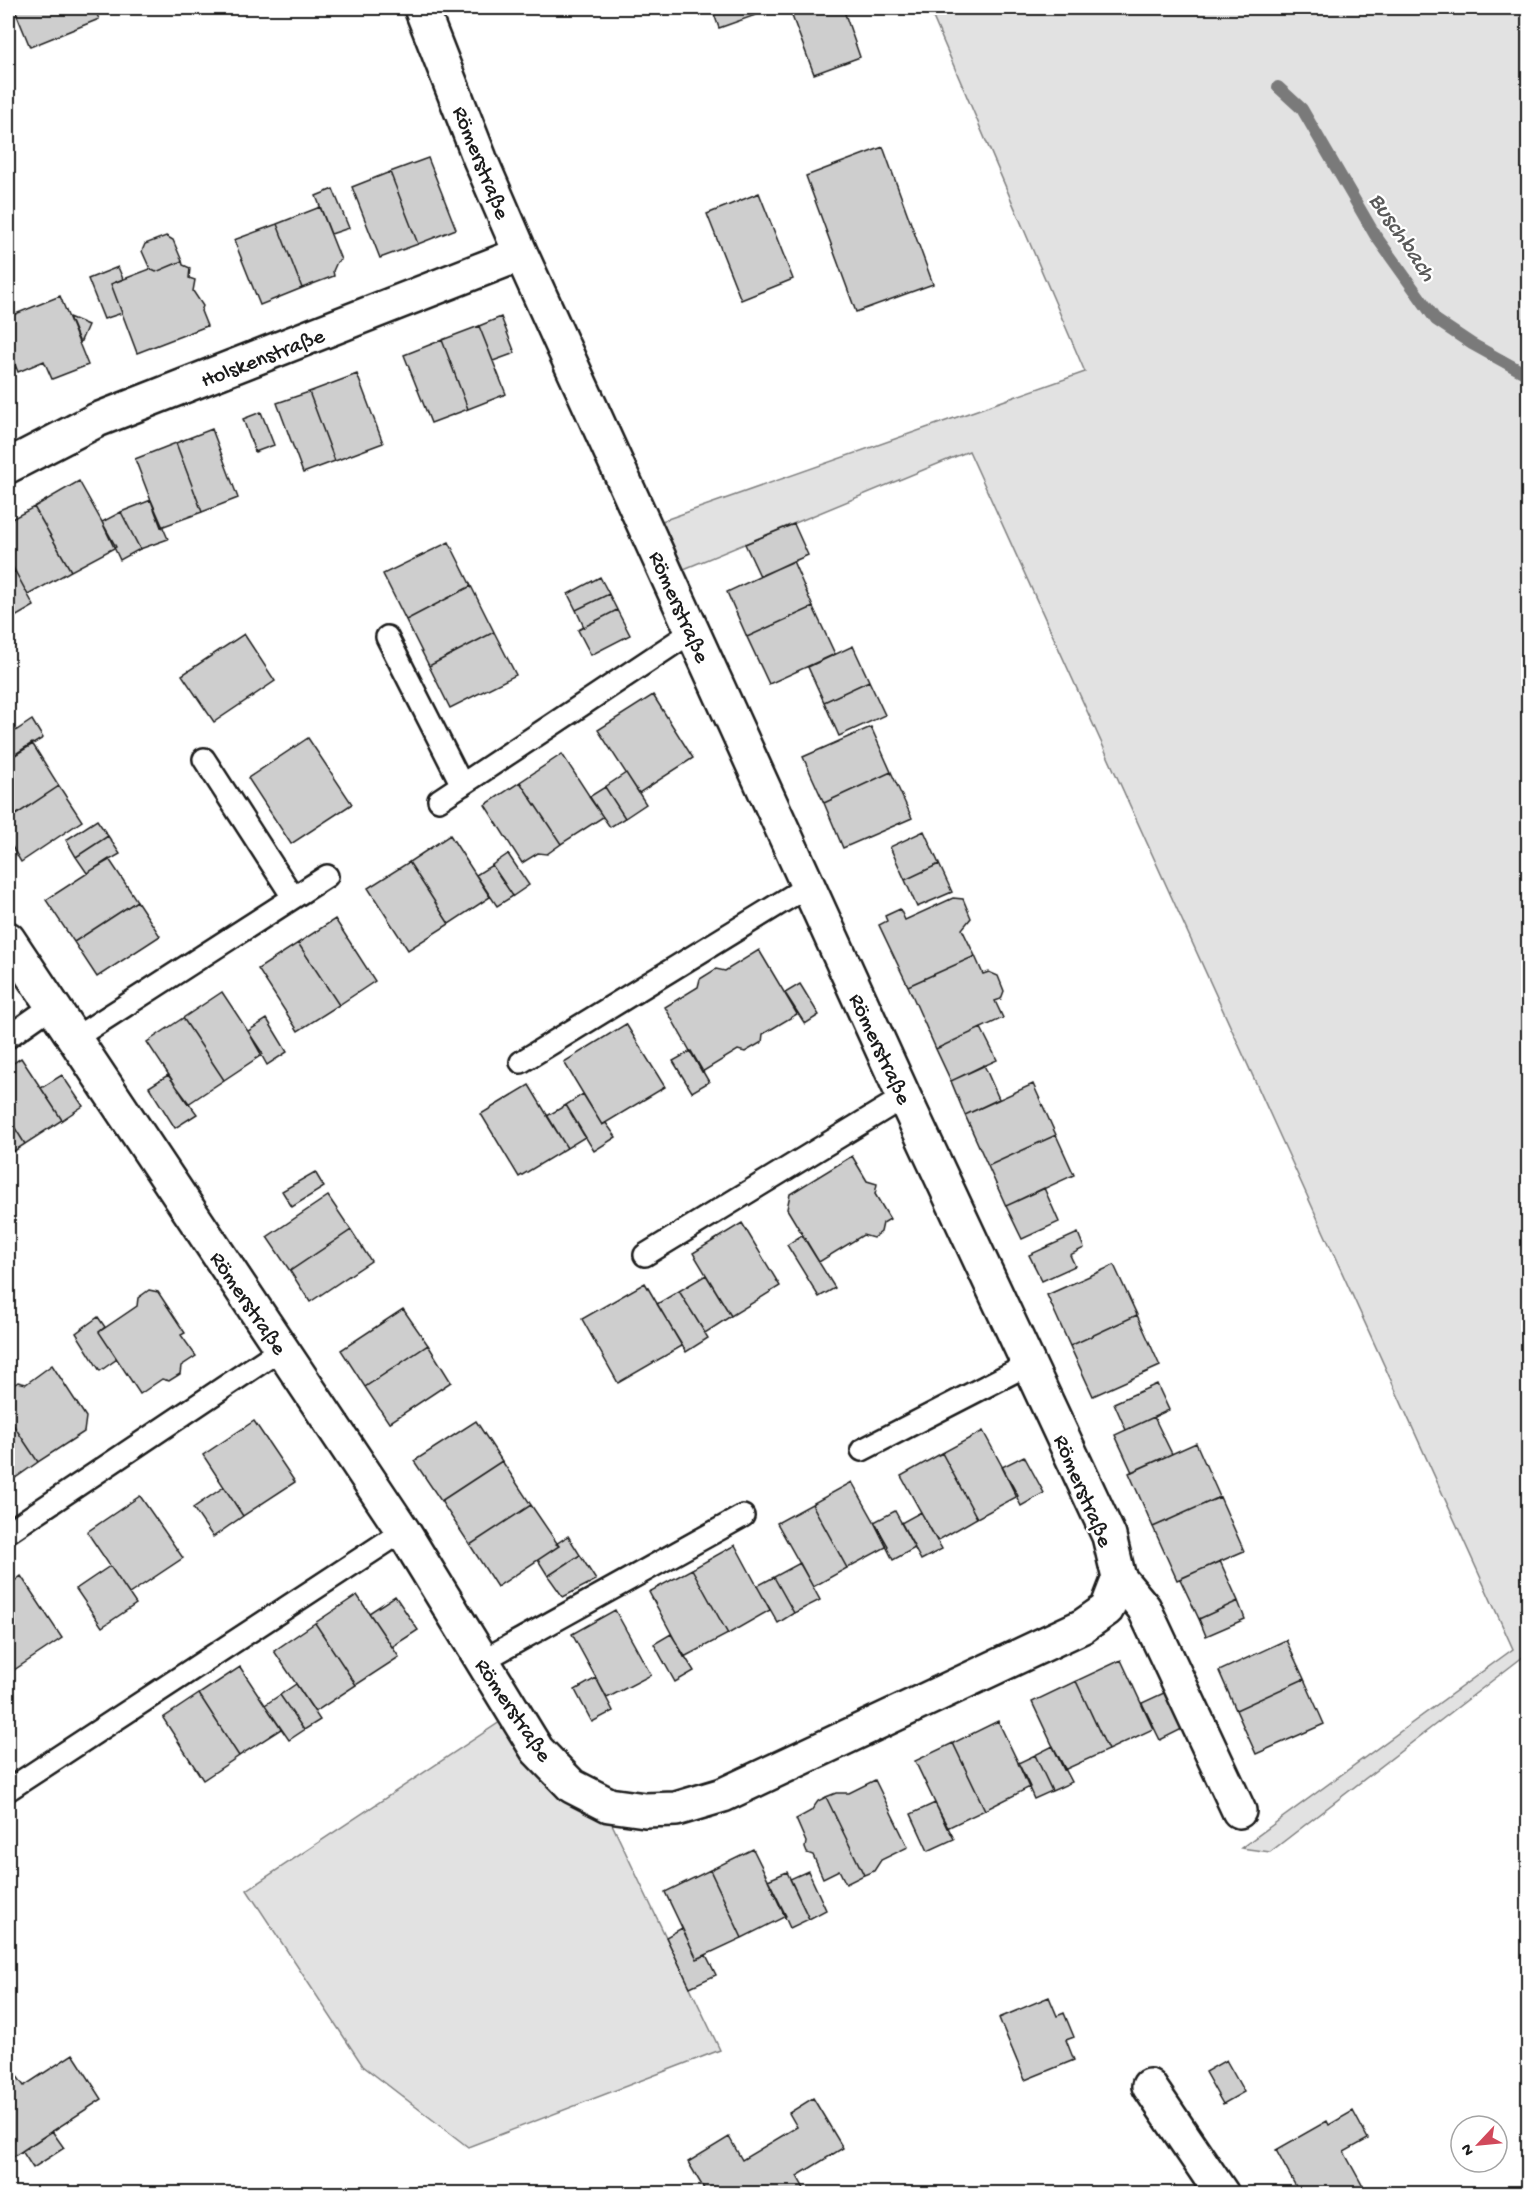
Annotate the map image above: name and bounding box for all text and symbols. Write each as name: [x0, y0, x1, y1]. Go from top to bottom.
street label: Römerstraße: [445, 103, 514, 224]
water label: Buschbach: [1361, 188, 1442, 289]
street label: Holskenstraße: [198, 324, 330, 395]
street label: Römerstraße: [641, 548, 714, 668]
street label: Römerstraße: [841, 990, 916, 1110]
street label: Römerstraße: [202, 1247, 291, 1362]
street label: Römerstraße: [1046, 1431, 1117, 1552]
street label: Römerstraße: [467, 1654, 556, 1769]
north arrow: [1449, 2114, 1509, 2174]
text: N: [1458, 2140, 1479, 2158]

